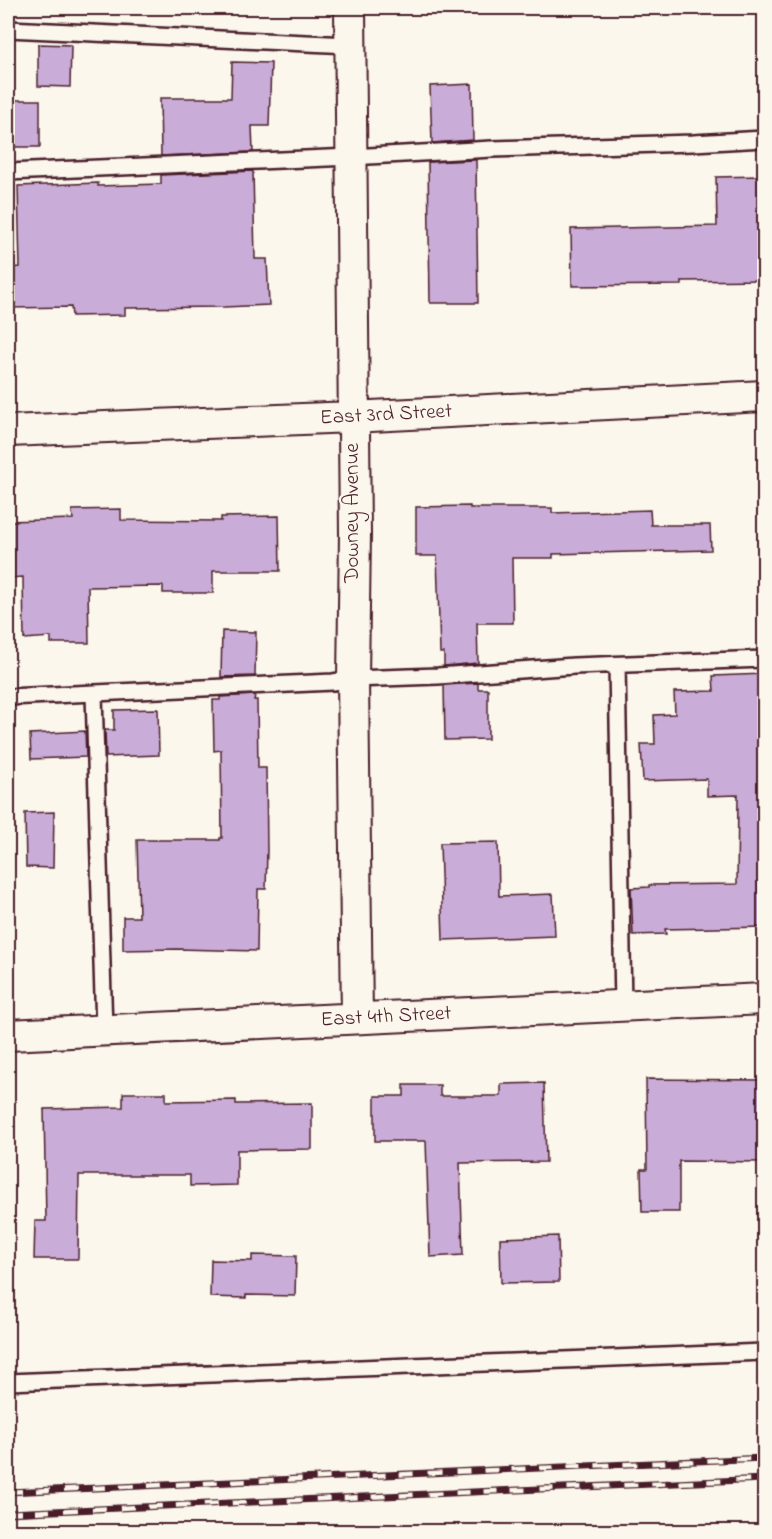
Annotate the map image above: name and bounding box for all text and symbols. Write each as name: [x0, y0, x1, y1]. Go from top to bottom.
street label: East 3rd Street: [319, 397, 453, 433]
street label: Downey Avenue: [338, 443, 370, 584]
street label: East 4th Street: [320, 999, 452, 1035]

